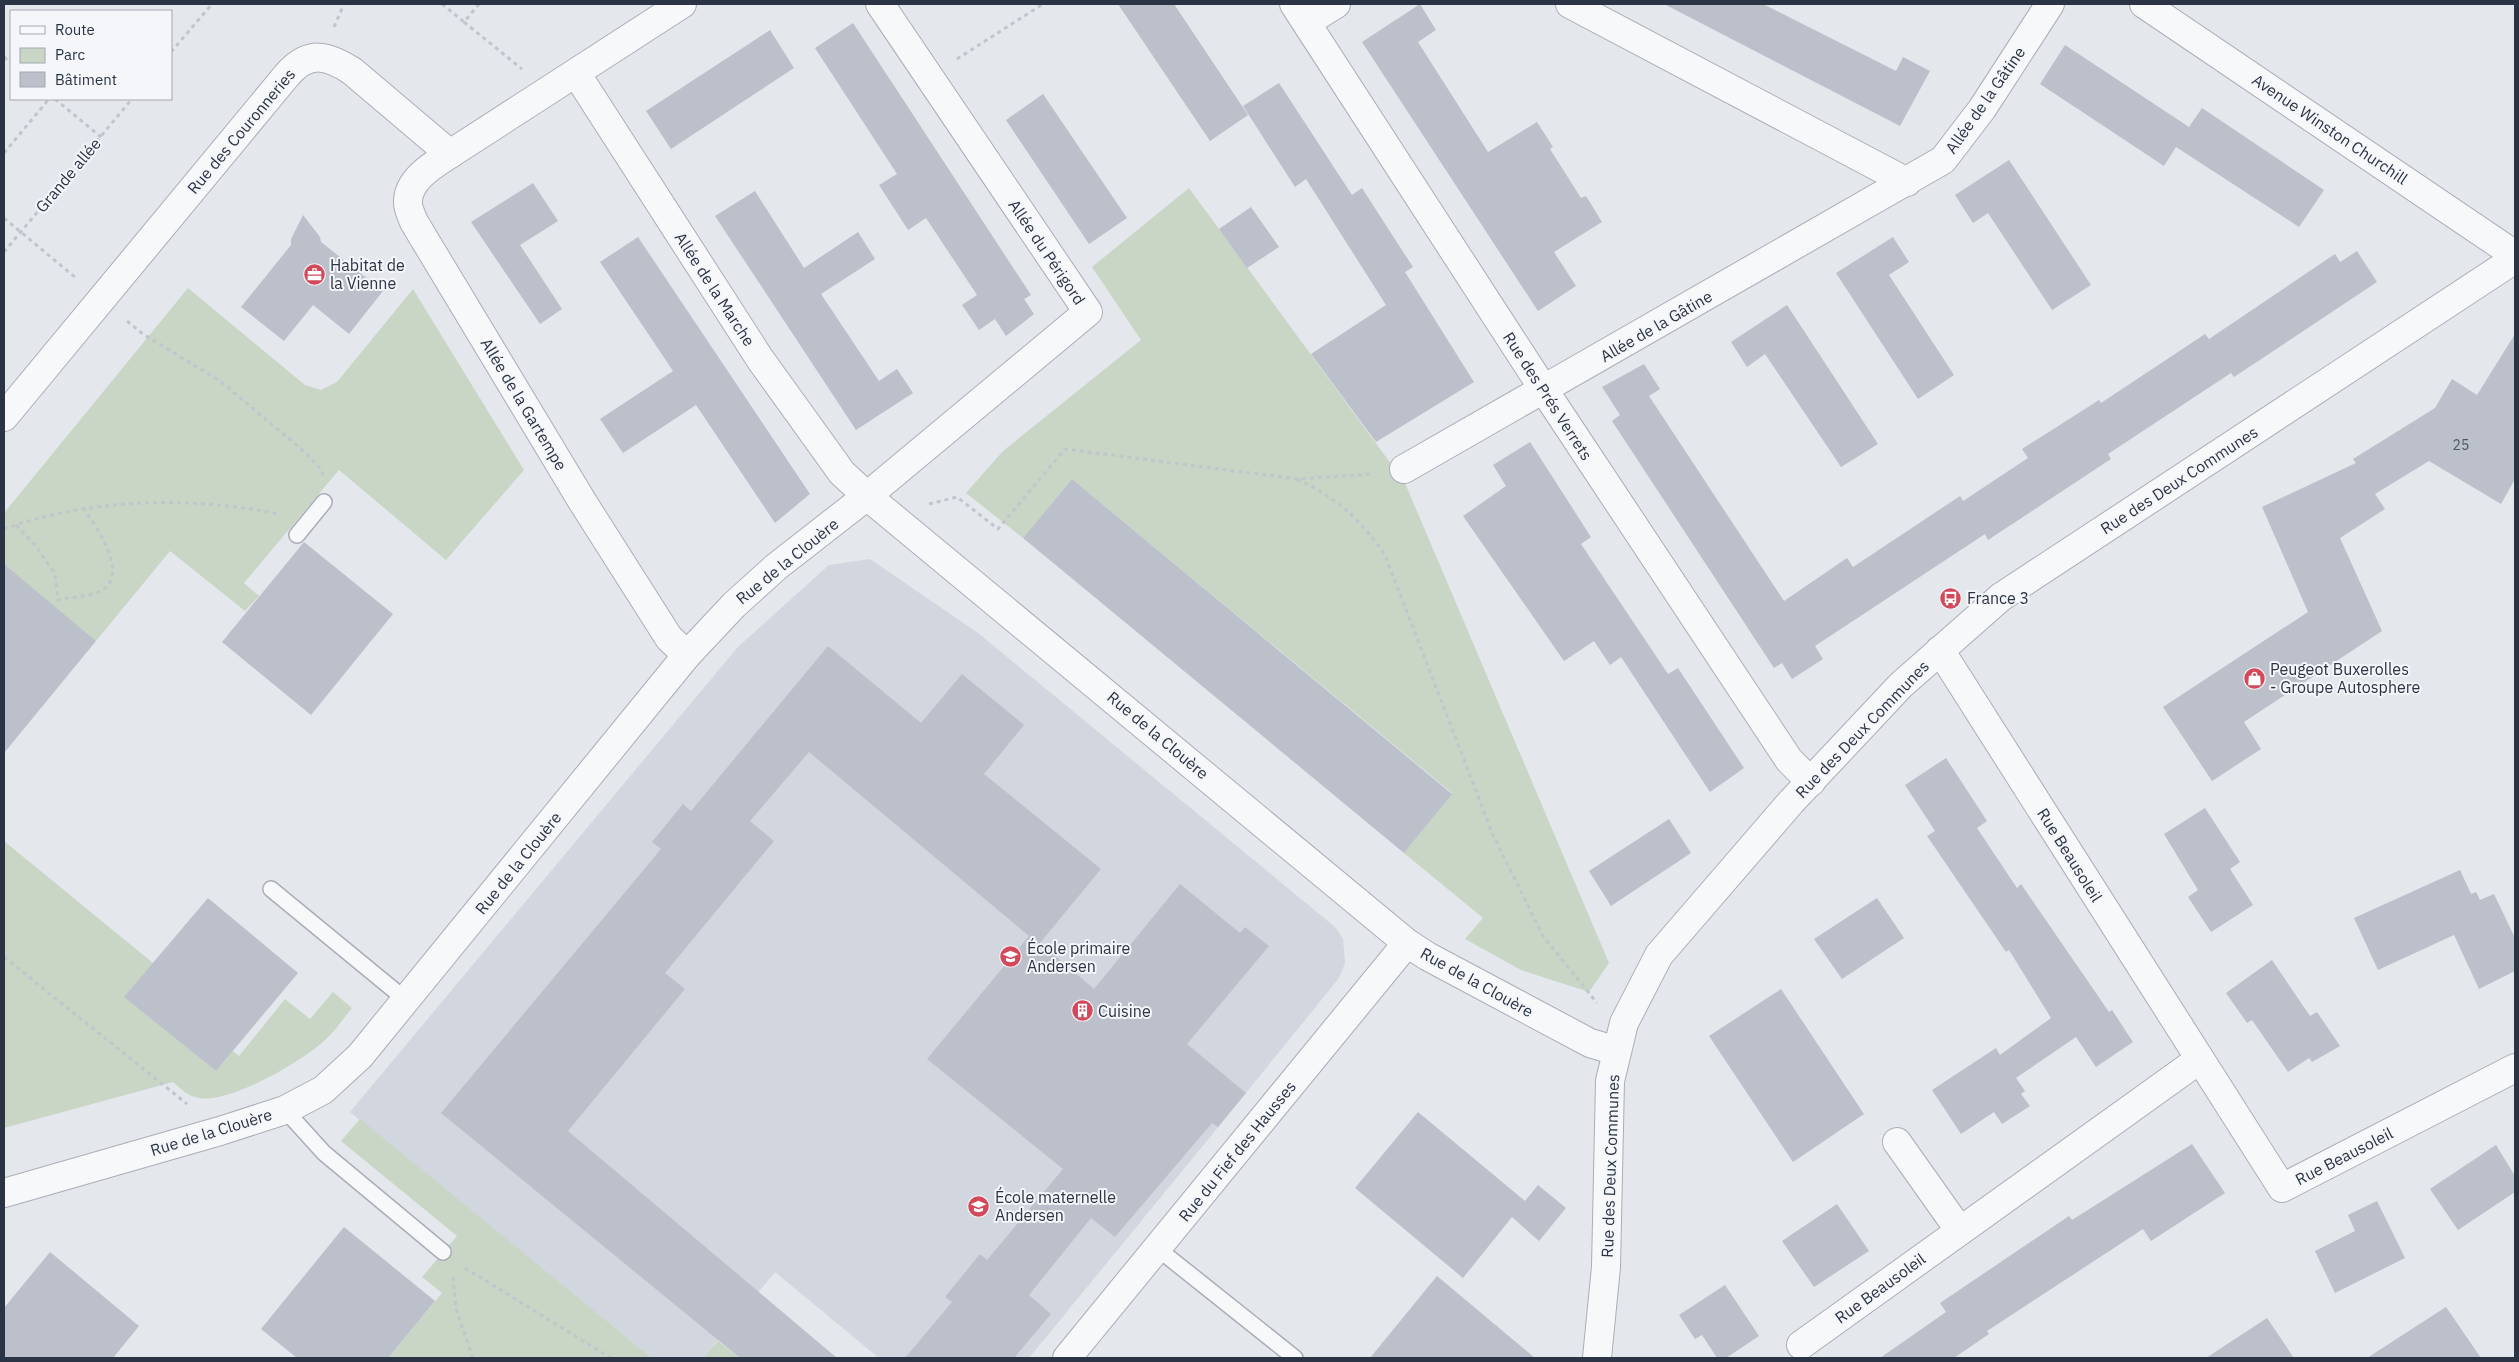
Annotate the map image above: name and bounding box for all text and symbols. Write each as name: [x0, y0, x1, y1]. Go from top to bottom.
legend: [10, 10, 172, 100]
text: Route: [55, 20, 95, 39]
street label: Allée de la Gâtine: [1941, 43, 2029, 157]
text: Parc: [55, 45, 85, 64]
street label: Rue des Couronneries: [183, 64, 299, 198]
street label: Avenue Winston Churchill: [2248, 69, 2412, 189]
text: Bâtiment: [55, 70, 117, 89]
street label: Grande allée: [31, 134, 105, 216]
street label: Allée du Périgord: [1004, 196, 1090, 308]
street label: Allée de la Marche: [671, 228, 759, 350]
place label: Habitat de la Vienne: [330, 255, 405, 293]
office icon: Habitat de la Vienne: [302, 262, 326, 286]
street label: Allée de la Gâtine: [1596, 286, 1716, 366]
street label: Rue des Prés Verrets: [1499, 328, 1597, 464]
street label: Allée de la Gartempe: [477, 334, 571, 474]
street label: Rue des Deux Communes: [2097, 422, 2261, 538]
house number: 25: [2453, 436, 2469, 454]
street label: Rue de la Clouère: [732, 513, 842, 608]
bus stop icon: France 3: [1939, 586, 1963, 610]
place label: France 3: [1967, 588, 2029, 608]
street label: Rue des Deux Communes: [1791, 656, 1933, 802]
place label: Peugeot Buxerolles - Groupe Autosphere: [2270, 659, 2421, 697]
shop icon: Peugeot Buxerolles - Groupe Autosphere: [2242, 666, 2266, 690]
street label: Rue de la Clouère: [1103, 687, 1213, 783]
street label: Rue Beausoleil: [2033, 804, 2107, 906]
street label: Rue de la Clouère: [471, 808, 566, 918]
place label: École primaire Andersen: [1027, 937, 1130, 976]
street label: Rue de la Clouère: [1417, 943, 1537, 1021]
school or university icon: École primaire Andersen: [999, 945, 1023, 969]
building icon: Cuisine: [1070, 999, 1094, 1023]
place label: Cuisine: [1098, 1001, 1151, 1021]
street label: Rue des Deux Communes: [1597, 1074, 1623, 1258]
street label: Rue du Fief des Hausses: [1174, 1077, 1300, 1225]
street label: Rue de la Clouère: [148, 1104, 274, 1160]
street label: Rue Beausoleil: [2292, 1123, 2396, 1189]
place label: École maternelle Andersen: [995, 1186, 1116, 1225]
school or university icon: École maternelle Andersen: [967, 1194, 991, 1218]
street label: Rue Beausoleil: [1831, 1248, 1929, 1328]

